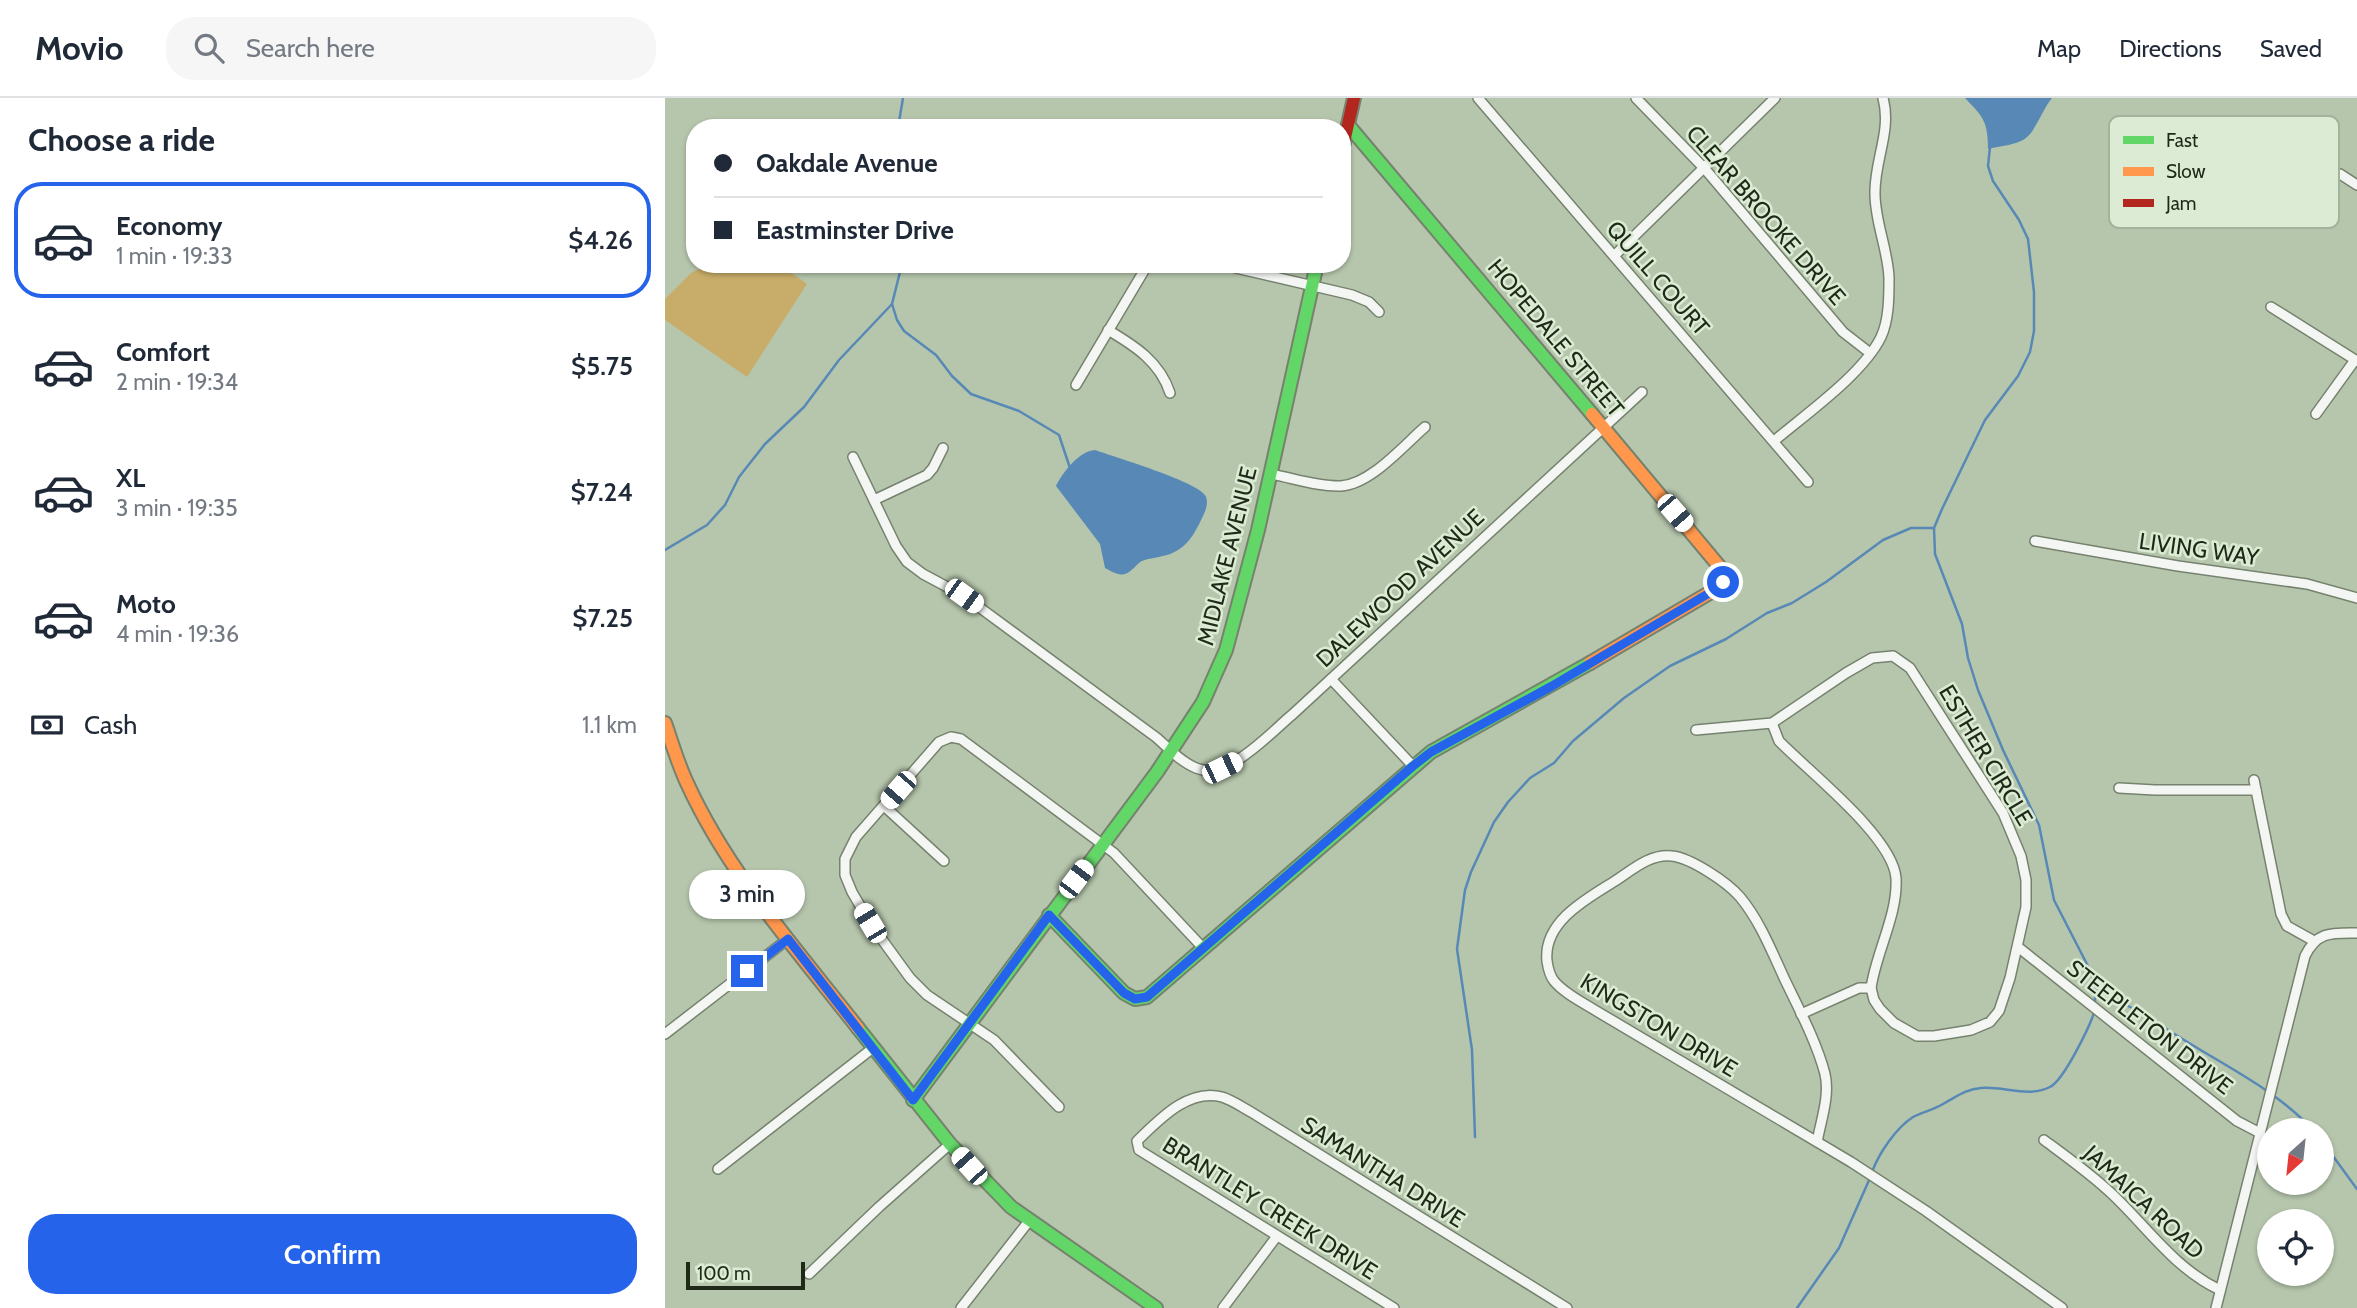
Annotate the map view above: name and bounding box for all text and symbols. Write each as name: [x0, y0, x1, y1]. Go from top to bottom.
search box: [166, 17, 656, 80]
text: Movio: [35, 28, 124, 68]
icon: search: [190, 29, 228, 67]
text: Search here: [246, 32, 375, 64]
text: Map: [2037, 34, 2081, 63]
text: Directions: [2119, 34, 2222, 63]
text: Saved: [2260, 34, 2322, 63]
legend: [2109, 116, 2339, 228]
street label: CLEAR BROOKE DRIVE: [1680, 119, 1852, 311]
text: Choose a ride: [28, 120, 215, 159]
text: Fast: [2166, 129, 2199, 152]
text: Oakdale Avenue: [756, 147, 938, 179]
text: Slow: [2166, 160, 2206, 183]
text: Jam: [2165, 192, 2196, 215]
icon: car: [32, 209, 95, 272]
text: Economy: [116, 210, 222, 242]
text: Eastminster Drive: [756, 214, 954, 246]
street label: QUILL COURT: [1601, 215, 1715, 341]
text: $4.26: [568, 224, 633, 256]
text: 1 min · 19:33: [116, 242, 233, 270]
street label: HOPEDALE STREET: [1482, 253, 1630, 423]
icon: car: [32, 335, 95, 398]
text: Comfort: [116, 336, 210, 368]
text: $5.75: [571, 350, 633, 382]
text: 2 min · 19:34: [116, 368, 238, 396]
icon: car: [32, 461, 95, 524]
text: XL: [116, 462, 145, 494]
street label: MIDLAKE AVENUE: [1191, 464, 1263, 648]
text: $7.24: [571, 476, 633, 508]
car: [1654, 490, 1697, 536]
text: 3 min · 19:35: [116, 494, 238, 522]
street label: DALEWOOD AVENUE: [1310, 503, 1490, 673]
street label: LIVING WAY: [2137, 527, 2262, 571]
route start: [1707, 566, 1739, 598]
car: [941, 575, 988, 617]
icon: car: [32, 587, 95, 650]
text: Moto: [116, 588, 176, 620]
text: $7.25: [572, 602, 633, 634]
text: 4 min · 19:36: [116, 620, 239, 648]
street label: ESTHER CIRCLE: [1933, 680, 2039, 830]
icon: cash: [28, 706, 66, 744]
text: Cash: [84, 709, 137, 741]
text: 1.1 km: [582, 711, 637, 739]
car: [1199, 749, 1246, 787]
car: [877, 767, 920, 813]
car: [1055, 856, 1098, 902]
callout: 3 min: [689, 870, 805, 918]
text: 3 min: [719, 880, 775, 908]
car: [851, 900, 890, 946]
street label: STEEPLETON DRIVE: [2062, 954, 2238, 1100]
route end: [731, 955, 763, 987]
street label: KINGSTON DRIVE: [1576, 967, 1742, 1083]
street label: SAMANTHA DRIVE: [1296, 1110, 1470, 1234]
north arrow: [2257, 1118, 2335, 1195]
map controls: [2257, 1118, 2334, 1286]
street label: BRANTLEY CREEK DRIVE: [1158, 1131, 1382, 1285]
street label: JAMAICA ROAD: [2077, 1138, 2210, 1265]
car: [948, 1143, 991, 1189]
button: locate: [2257, 1209, 2334, 1286]
button: Confirm: [28, 1214, 637, 1294]
scale bar: [686, 1259, 805, 1291]
text: 100 m: [697, 1262, 751, 1285]

